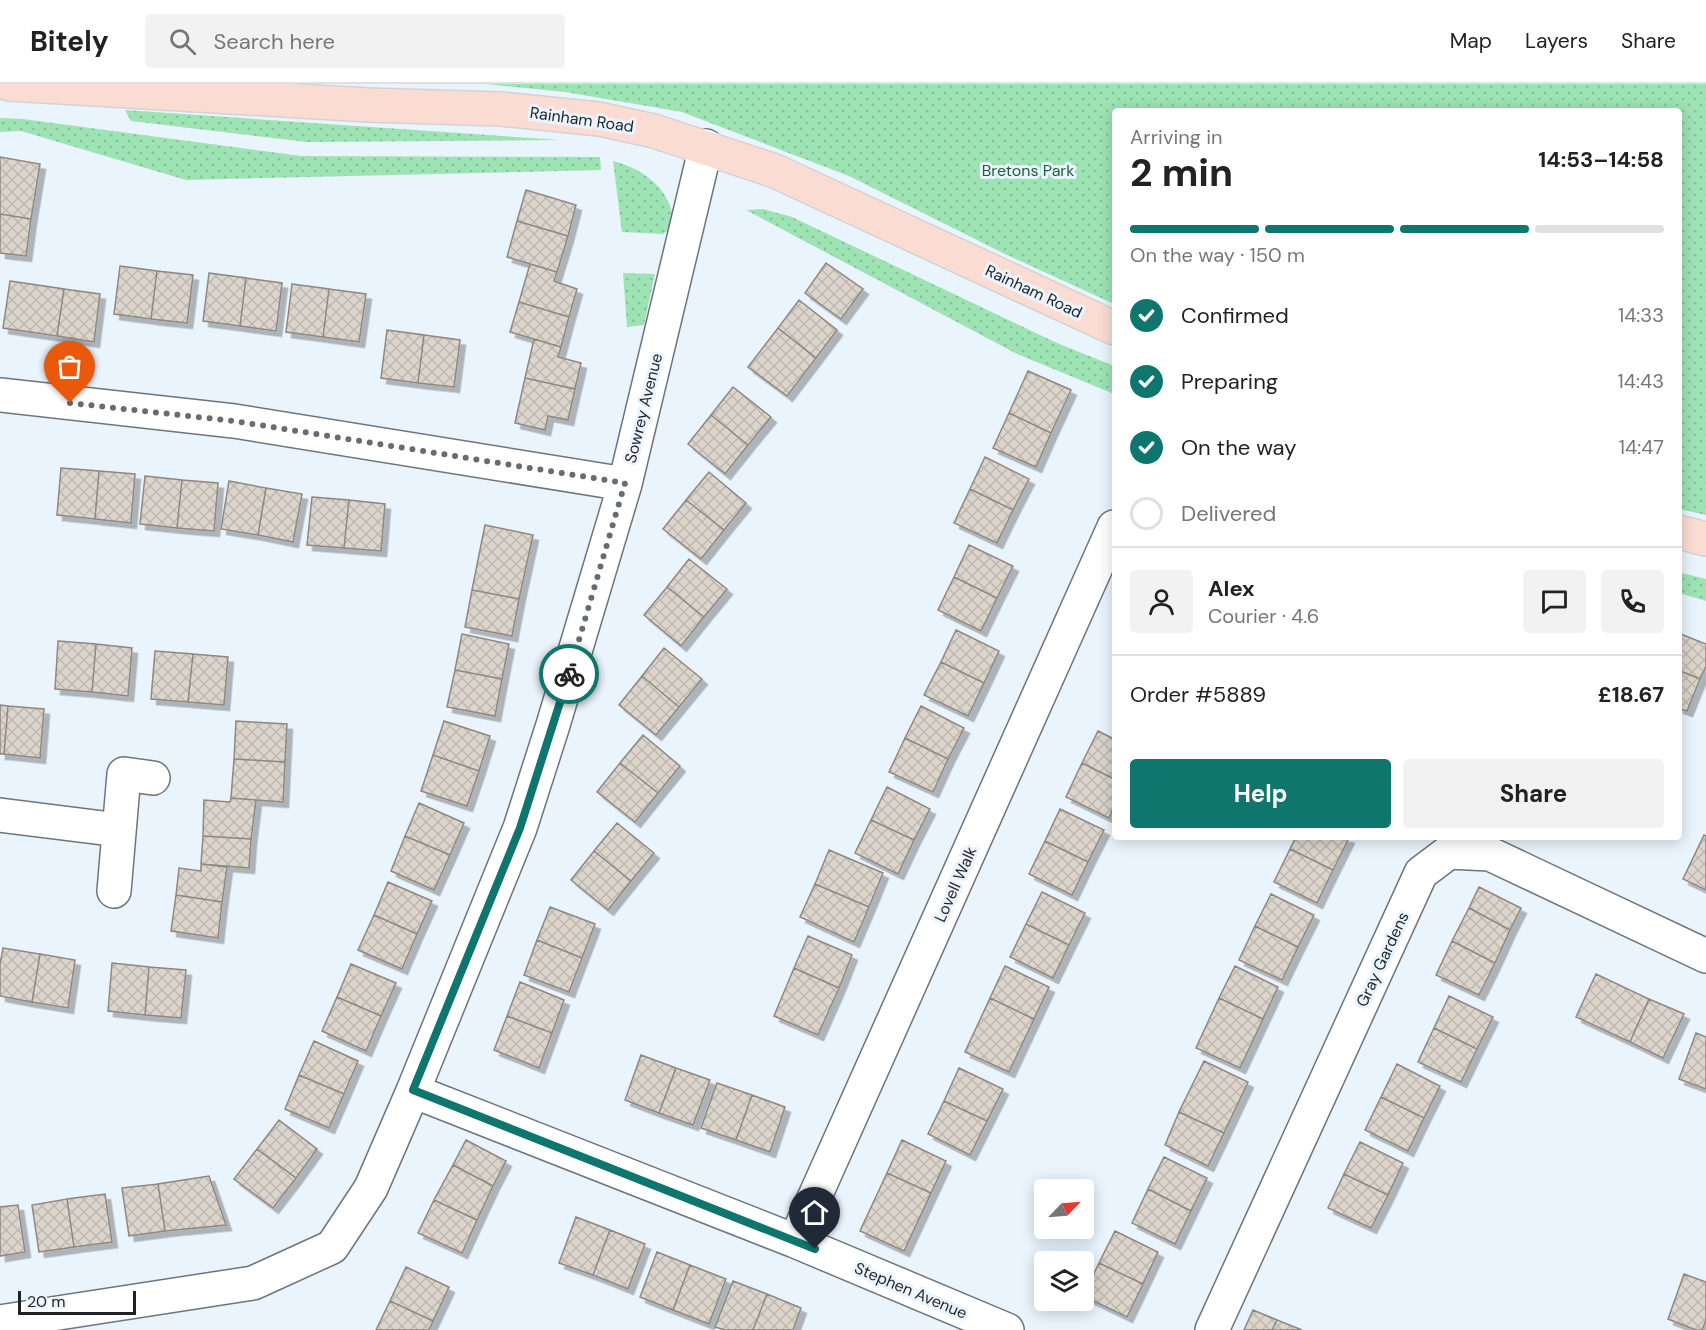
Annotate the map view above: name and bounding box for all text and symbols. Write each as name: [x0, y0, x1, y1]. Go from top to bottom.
search box: [145, 14, 565, 68]
text: Bitely: [30, 23, 109, 60]
icon: search: [166, 25, 199, 58]
text: Search here: [214, 27, 335, 56]
text: Map: [1450, 27, 1492, 55]
text: Layers: [1525, 27, 1588, 55]
text: Share: [1621, 27, 1676, 55]
street label: Rainham Road: [529, 102, 635, 137]
text: Arriving in: [1130, 124, 1222, 150]
text: 14:53–14:58: [1538, 145, 1664, 174]
text: 2 min: [1130, 147, 1233, 198]
park label: Bretons Park: [982, 160, 1074, 181]
text: On the way · 150 m: [1130, 242, 1305, 268]
street label: Rainham Road: [982, 260, 1086, 323]
icon: check: [1130, 299, 1163, 332]
text: Confirmed: [1181, 301, 1289, 330]
text: 14:33: [1618, 302, 1664, 328]
pin: [44, 341, 95, 403]
icon: bag: [53, 350, 86, 383]
street label: Sowrey Avenue: [620, 351, 667, 465]
icon: check: [1130, 365, 1163, 398]
text: Preparing: [1181, 367, 1278, 396]
text: 14:43: [1618, 368, 1664, 394]
icon: check: [1130, 431, 1163, 464]
text: On the way: [1181, 433, 1296, 462]
text: 14:47: [1619, 434, 1664, 460]
text: Delivered: [1181, 499, 1276, 528]
button: person: [1130, 570, 1193, 633]
button: chat: [1523, 570, 1586, 633]
button: phone: [1601, 570, 1664, 633]
text: Alex: [1208, 574, 1255, 603]
text: Courier · 4.6: [1208, 603, 1319, 629]
courier: [539, 644, 599, 704]
icon: bike: [553, 658, 586, 691]
text: Order #5889: [1130, 680, 1266, 709]
text: £18.67: [1598, 680, 1664, 709]
button: Help: [1130, 759, 1391, 828]
button: Share: [1403, 759, 1664, 828]
street label: Lovell Walk: [929, 843, 981, 925]
street label: Gray Gardens: [1351, 908, 1414, 1010]
north arrow: [1034, 1179, 1094, 1239]
map controls: [1034, 1179, 1094, 1311]
pin: [789, 1187, 840, 1249]
icon: home: [798, 1196, 831, 1229]
button: layers: [1034, 1251, 1094, 1311]
street label: Stephen Avenue: [851, 1257, 970, 1324]
scale bar: [18, 1288, 136, 1316]
text: 20 m: [27, 1291, 66, 1312]

